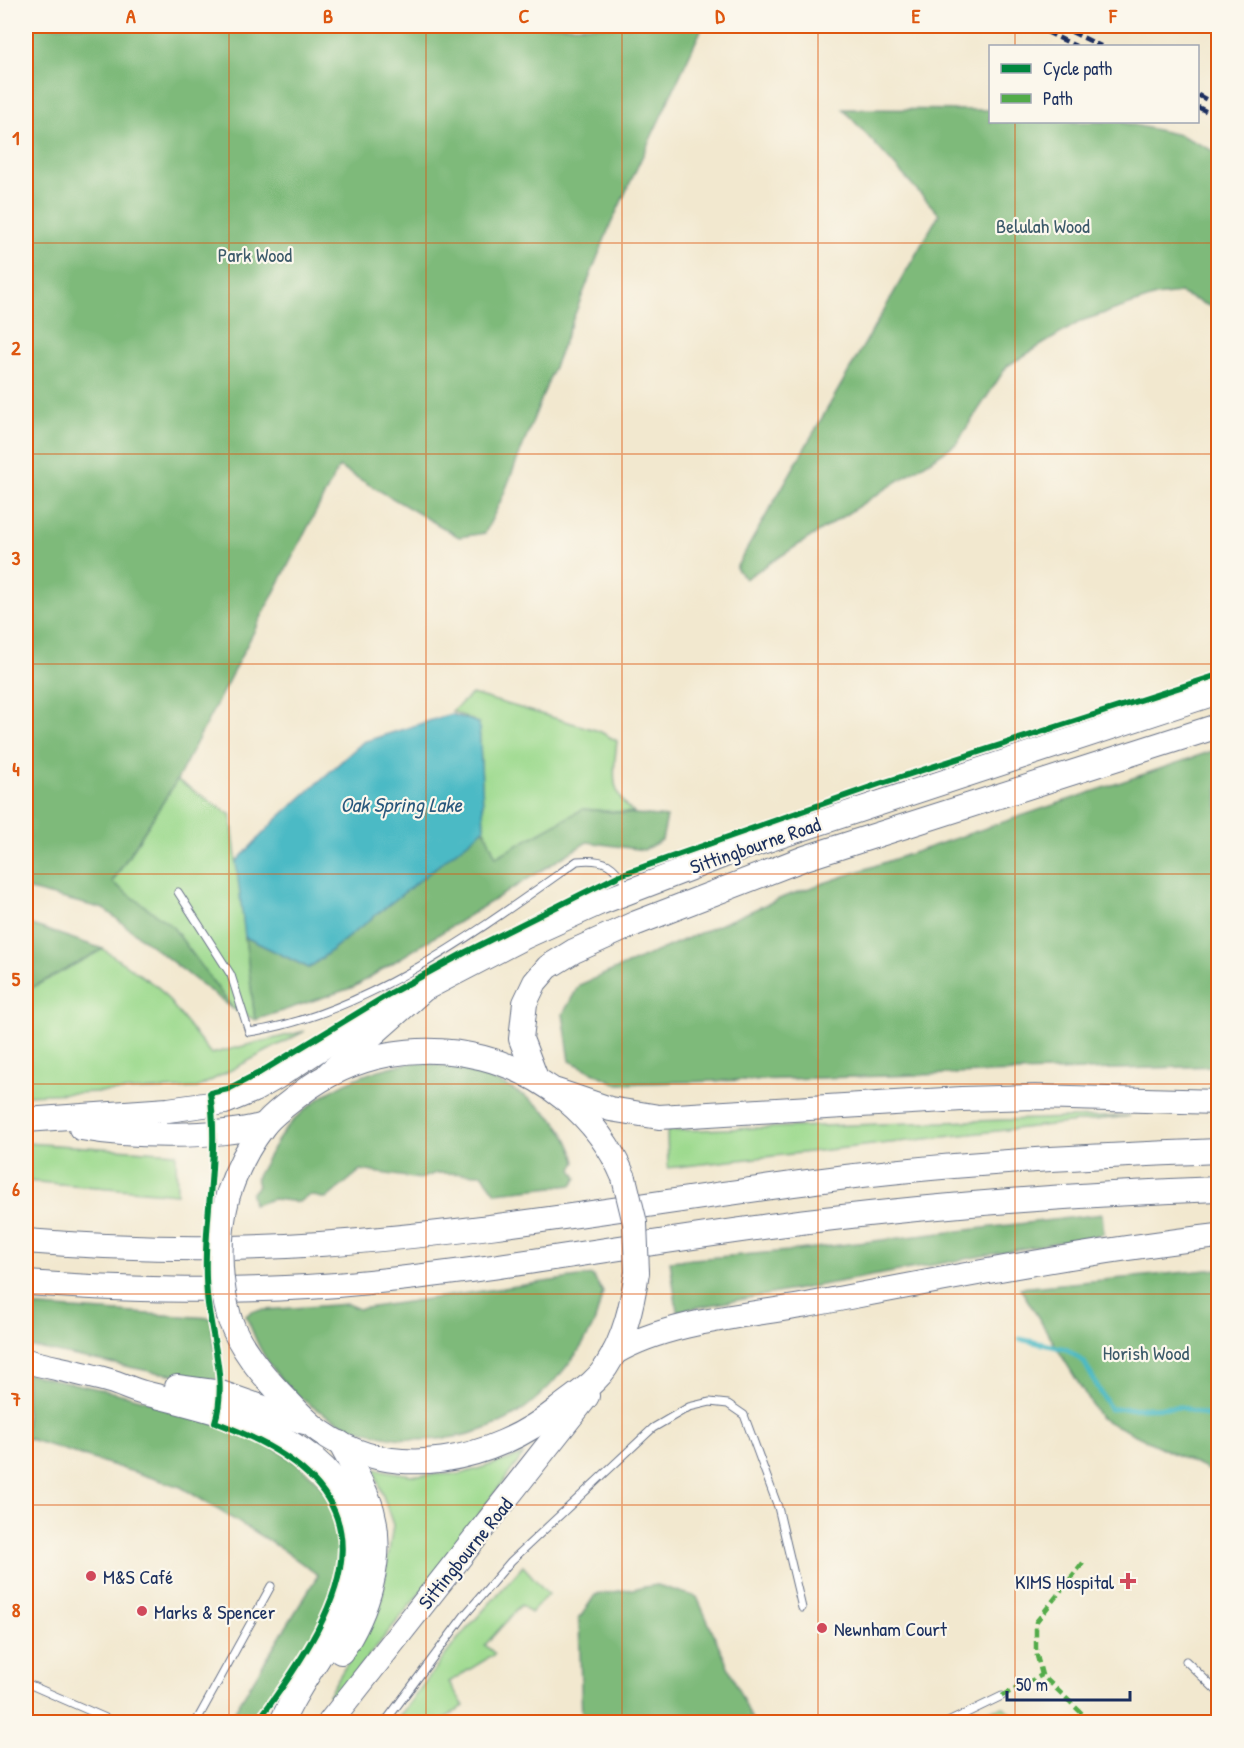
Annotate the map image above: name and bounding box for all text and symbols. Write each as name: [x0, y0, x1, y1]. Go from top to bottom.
text: A: [126, 2, 136, 29]
text: B: [323, 2, 333, 29]
text: C: [519, 2, 530, 29]
text: D: [715, 2, 725, 29]
text: E: [912, 2, 921, 29]
text: F: [1108, 2, 1118, 29]
legend: [989, 45, 1199, 123]
text: Cycle path: [1043, 56, 1113, 81]
text: Path: [1043, 86, 1073, 111]
text: 1: [12, 124, 20, 151]
park label: Belulah Wood: [996, 212, 1090, 239]
park label: Park Wood: [218, 241, 292, 268]
text: 2: [11, 334, 21, 361]
text: 3: [12, 544, 21, 571]
text: 4: [12, 755, 20, 782]
water label: Oak Spring Lake: [340, 790, 463, 819]
street label: Sittingbourne Road: [686, 810, 824, 880]
text: 5: [12, 965, 21, 992]
text: 6: [12, 1175, 20, 1202]
park label: Horish Wood: [1103, 1339, 1189, 1366]
text: 7: [10, 1385, 21, 1412]
street label: Sittingbourne Road: [412, 1491, 518, 1614]
place label: M&S Café: [103, 1563, 173, 1590]
place label: KIMS Hospital: [1015, 1568, 1115, 1595]
marker: M&S Café: [84, 1569, 98, 1583]
marker: KIMS Hospital: [1119, 1572, 1137, 1590]
text: 8: [12, 1596, 21, 1623]
place label: Marks & Spencer: [154, 1598, 276, 1625]
marker: Marks & Spencer: [135, 1604, 149, 1618]
place label: Newnham Court: [834, 1615, 948, 1642]
marker: Newnham Court: [815, 1621, 829, 1635]
scale bar: [1007, 1664, 1130, 1702]
text: 50 m: [1016, 1672, 1048, 1697]

